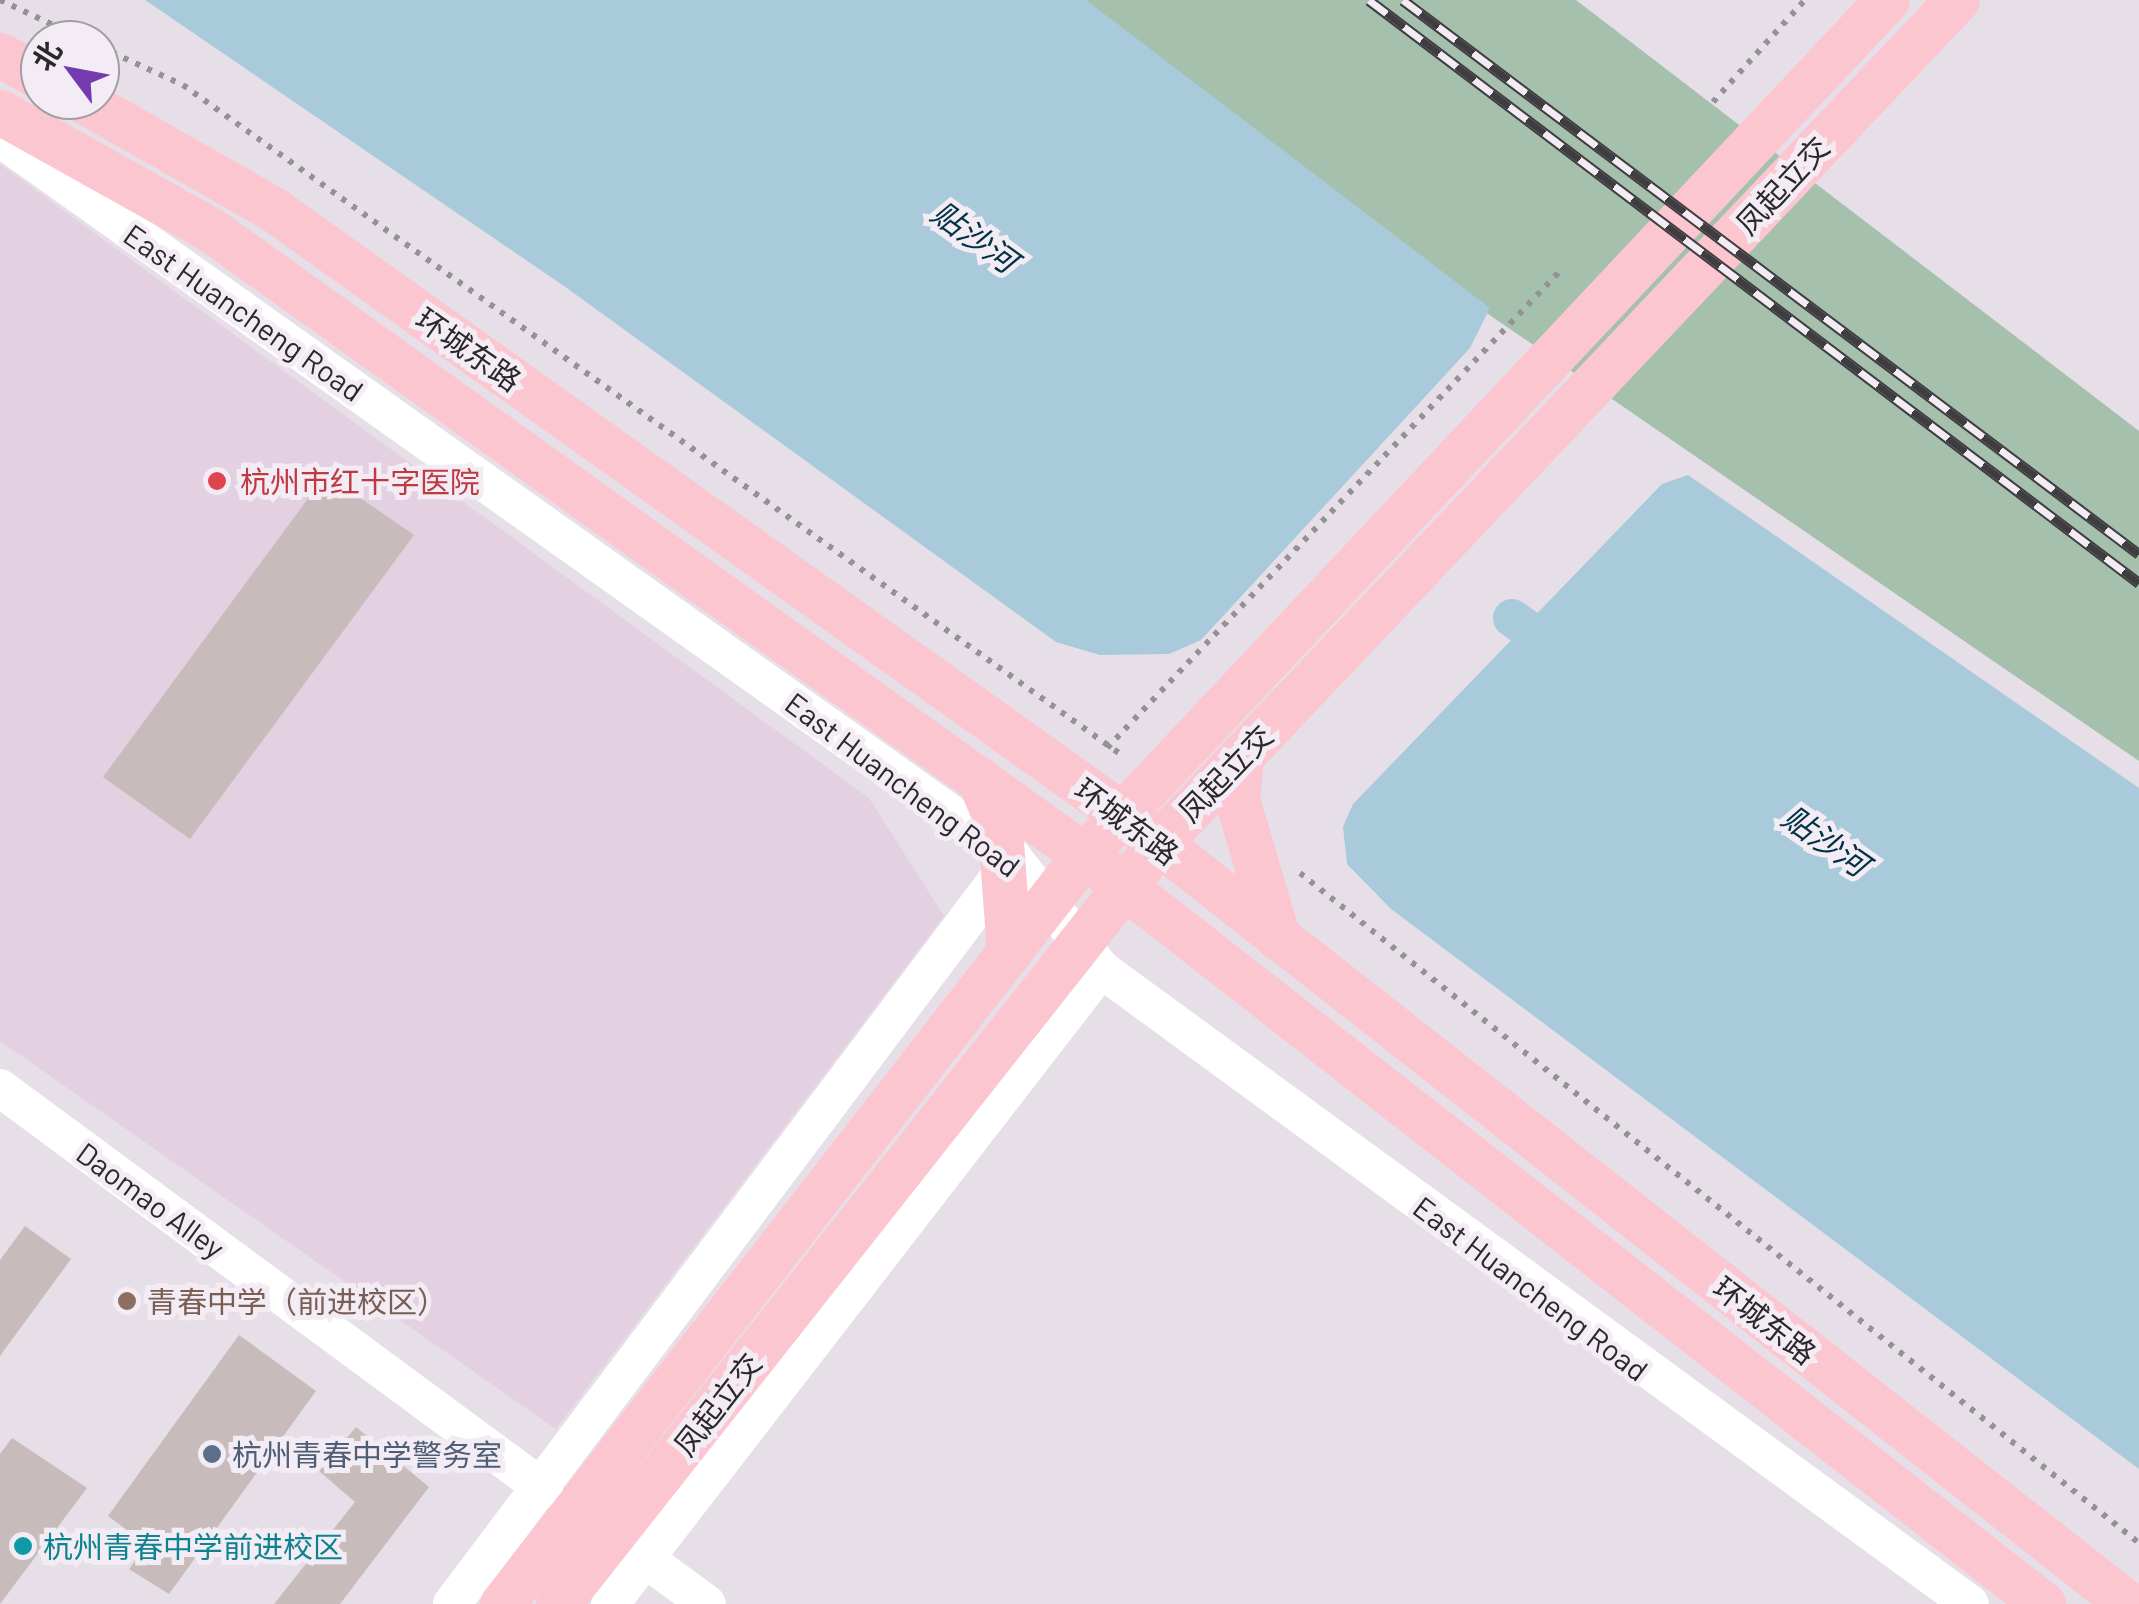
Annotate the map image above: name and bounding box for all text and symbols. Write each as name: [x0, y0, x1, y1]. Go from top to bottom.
north arrow: [20, 20, 120, 120]
text: 北: [24, 34, 68, 76]
street label: 凤起立交: [1728, 129, 1836, 241]
water label: 贴沙河: [925, 192, 1025, 280]
street label: East Huancheng Road: [117, 216, 371, 408]
street label: 环城东路: [410, 300, 528, 398]
place label: 杭州市红十字医院: [240, 463, 480, 499]
marker: 杭州市红十字医院: [204, 468, 230, 494]
street label: East Huancheng Road: [779, 684, 1027, 884]
street label: 凤起立交: [1170, 717, 1280, 829]
street label: 环城东路: [1068, 771, 1186, 871]
water label: 贴沙河: [1776, 797, 1876, 883]
street label: Daomao Alley: [70, 1134, 232, 1266]
street label: East Huancheng Road: [1407, 1188, 1655, 1388]
street label: 环城东路: [1707, 1269, 1823, 1371]
place label: 青春中学（前进校区）: [147, 1283, 447, 1319]
marker: 青春中学（前进校区）: [116, 1290, 138, 1312]
street label: 凤起立交: [666, 1346, 768, 1462]
place label: 杭州青春中学警务室: [232, 1436, 502, 1472]
marker: 杭州青春中学警务室: [201, 1443, 223, 1465]
place label: 杭州青春中学前进校区: [43, 1528, 343, 1564]
marker: 杭州青春中学前进校区: [12, 1535, 34, 1557]

